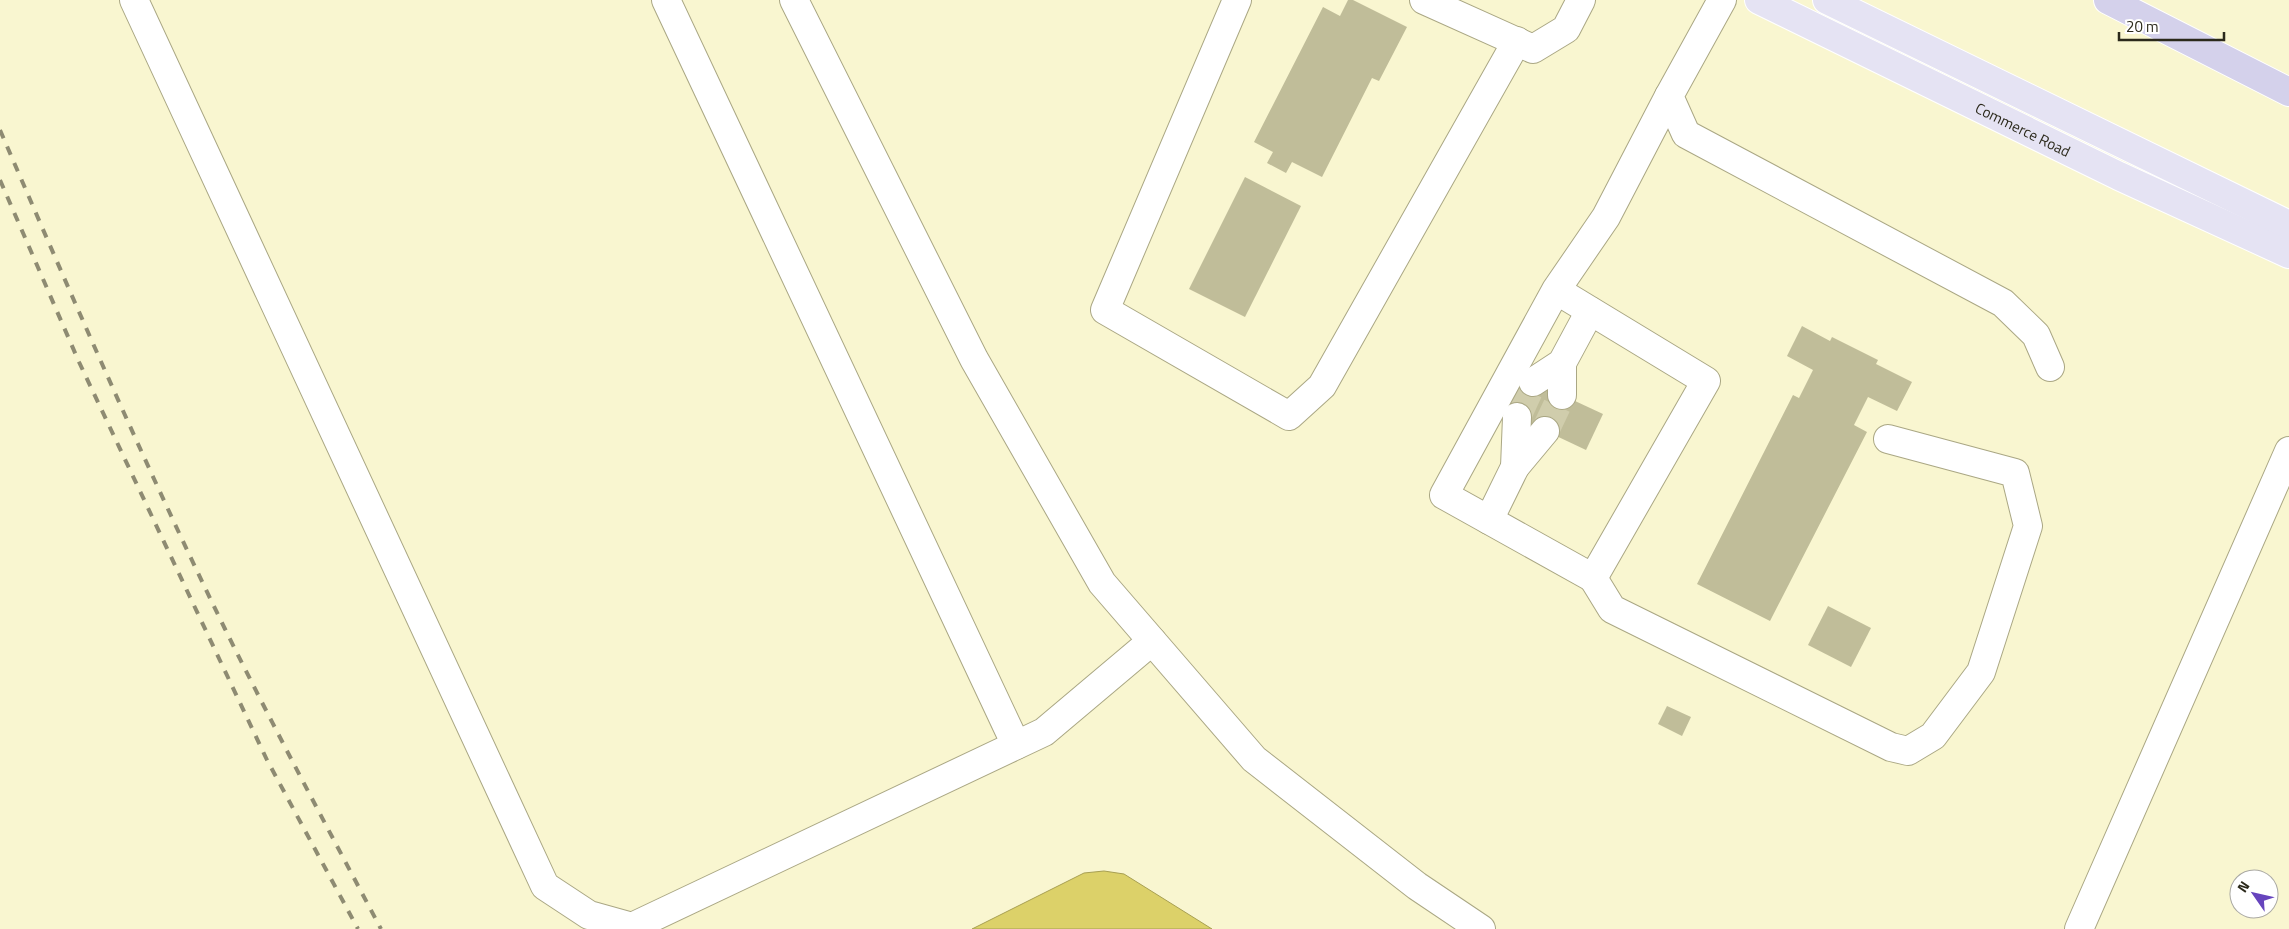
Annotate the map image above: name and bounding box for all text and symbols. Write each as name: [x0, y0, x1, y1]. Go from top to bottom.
scale bar: [2119, 10, 2224, 42]
text: 20 m: [2126, 15, 2159, 38]
street label: Commerce Road: [1972, 96, 2075, 162]
north arrow: [2229, 869, 2279, 919]
text: N: [2231, 877, 2254, 896]

